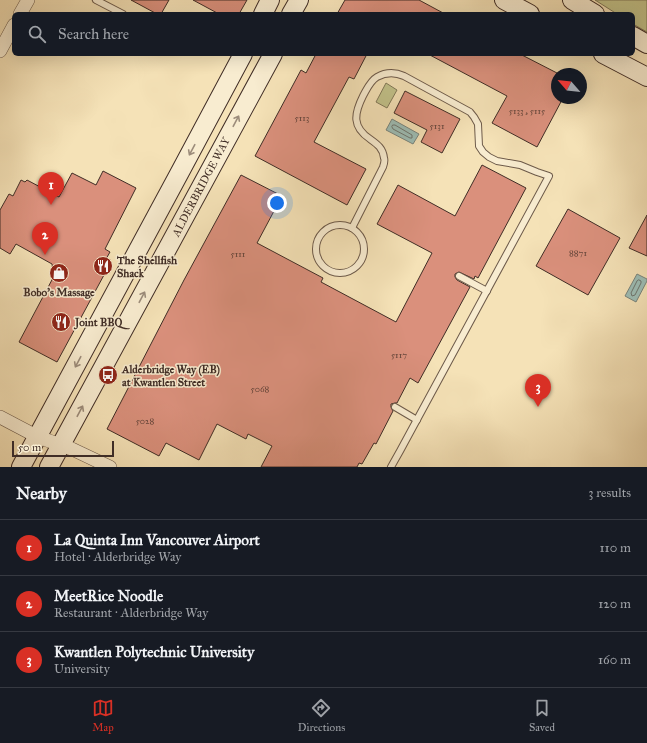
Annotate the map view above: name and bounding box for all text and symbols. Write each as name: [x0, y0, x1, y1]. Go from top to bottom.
search box: [12, 12, 635, 56]
icon: search: [26, 23, 48, 45]
text: Search here: [58, 25, 129, 43]
north arrow: [551, 68, 587, 104]
house number: 5133 , 5115: [509, 105, 546, 116]
house number: 5113: [295, 112, 310, 123]
one-way arrow: [233, 115, 241, 127]
house number: 5131: [430, 120, 445, 131]
street label: ALDERBRIDGE WAY: [169, 134, 233, 240]
one-way arrow: [188, 144, 195, 156]
pin: 1: [38, 172, 64, 205]
your location: [267, 193, 287, 213]
pin: 2: [32, 222, 58, 255]
house number: 8871: [569, 247, 587, 258]
house number: 5111: [231, 248, 246, 259]
place label: The Shellfish Shack: [116, 254, 178, 280]
restaurant icon: The Shellfish Shack: [92, 255, 114, 277]
shop icon: Bobo's Massage: [48, 262, 70, 284]
place label: Bobo's Massage: [23, 286, 95, 299]
one-way arrow: [138, 291, 146, 303]
restaurant icon: Joint BBQ: [50, 311, 72, 333]
place label: Joint BBQ: [73, 316, 131, 330]
house number: 5117: [391, 349, 407, 360]
one-way arrow: [74, 356, 82, 368]
place label: Alderbridge Way (EB) at Kwantlen Street: [121, 363, 220, 389]
bus stop icon: Alderbridge Way (EB) at Kwantlen Street: [97, 364, 119, 386]
pin: 3: [525, 374, 551, 407]
house number: 5068: [251, 383, 270, 394]
one-way arrow: [76, 406, 84, 418]
house number: 5028: [136, 415, 155, 426]
scale bar: [12, 439, 114, 458]
text: 50 m: [18, 441, 41, 454]
text: Nearby: [16, 483, 67, 504]
text: 3 results: [588, 485, 631, 501]
text: La Quinta Inn Vancouver Airport: [54, 531, 260, 549]
text: 1: [26, 540, 32, 556]
text: 110 m: [599, 540, 631, 556]
text: Hotel · Alderbridge Way: [54, 549, 181, 565]
text: MeetRice Noodle: [54, 587, 163, 605]
text: 2: [26, 596, 32, 612]
text: 120 m: [598, 596, 631, 612]
text: Restaurant · Alderbridge Way: [54, 605, 208, 621]
text: Kwantlen Polytechnic University: [54, 643, 254, 661]
text: 3: [26, 652, 32, 668]
text: 160 m: [598, 652, 631, 668]
text: University: [54, 661, 110, 677]
tab: Map: [92, 697, 114, 734]
tab: Directions: [298, 697, 345, 734]
tab: Saved: [529, 697, 555, 734]

